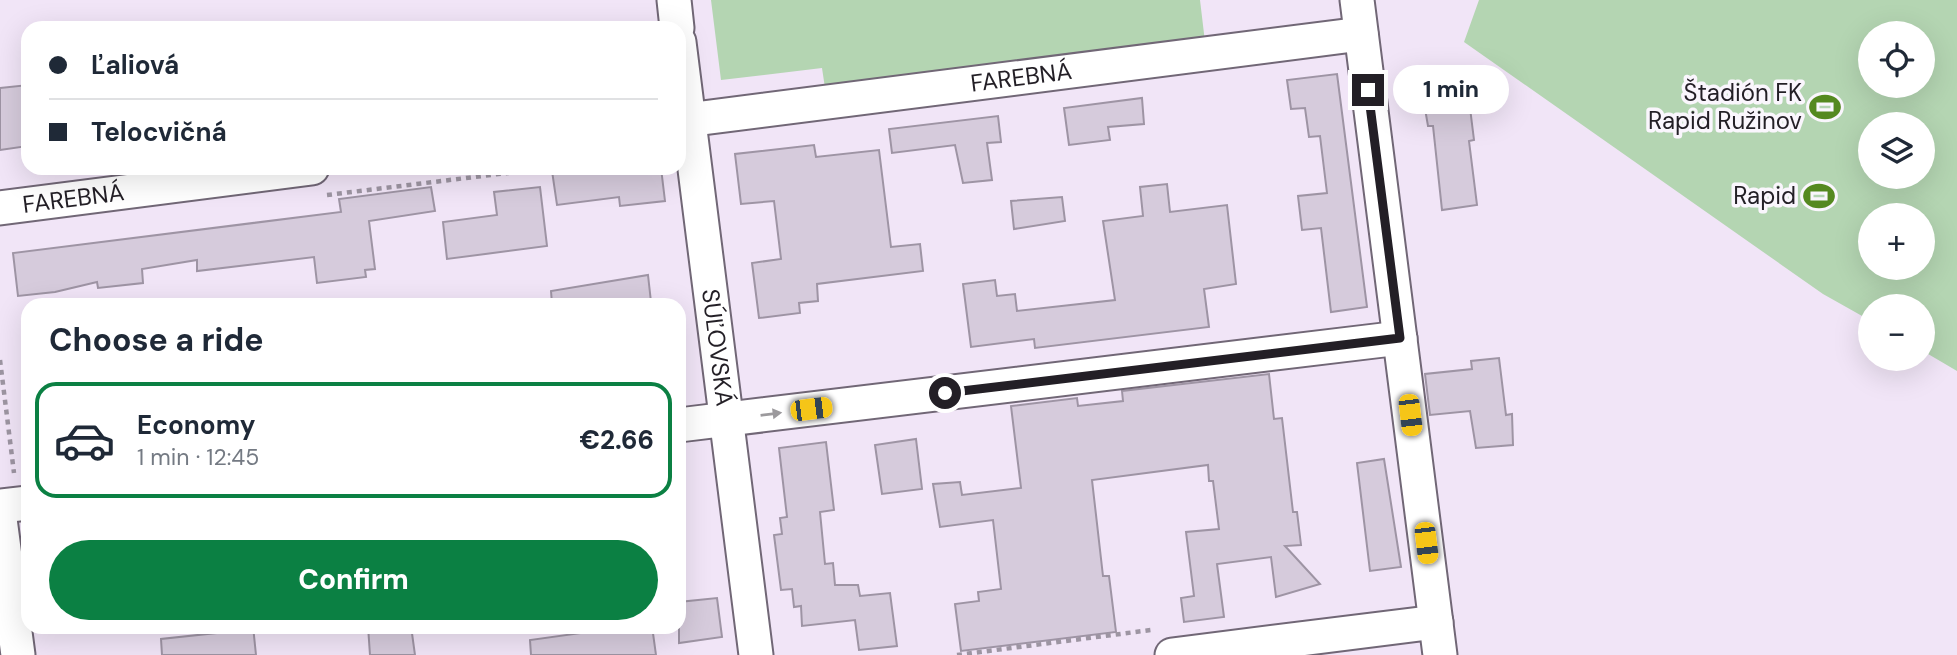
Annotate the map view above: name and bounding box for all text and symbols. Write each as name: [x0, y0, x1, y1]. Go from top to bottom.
map controls: [1858, 21, 1935, 371]
button: locate: [1858, 21, 1935, 98]
text: Ľaliová: [91, 48, 179, 82]
street label: FAREBNÁ: [969, 55, 1074, 99]
callout: 1 min: [1392, 66, 1508, 114]
route end: [1352, 74, 1384, 106]
text: 1 min: [1423, 74, 1479, 104]
place label: Štadión FK Rapid Ružinov: [1648, 77, 1802, 136]
sports icon: Štadión FK Rapid Ružinov: [1808, 90, 1842, 124]
button: layers: [1858, 112, 1935, 189]
text: Telocvičná: [91, 115, 227, 149]
street label: FAREBNÁ: [21, 176, 126, 220]
sports icon: Rapid: [1802, 179, 1836, 213]
place label: Rapid: [1733, 180, 1796, 211]
button: +: [1858, 203, 1935, 280]
street label: SÚĽOVSKÁ: [695, 287, 741, 408]
button: −: [1858, 294, 1935, 371]
text: Choose a ride: [49, 319, 264, 361]
route start: [929, 377, 961, 409]
car: [1398, 393, 1423, 437]
car: [789, 396, 834, 422]
text: Economy: [137, 408, 255, 442]
one-way arrow: [760, 408, 782, 419]
icon: car: [53, 409, 116, 472]
text: €2.66: [579, 423, 654, 457]
text: 1 min · 12:45: [137, 442, 259, 472]
car: [1414, 521, 1439, 565]
button: Confirm: [49, 540, 658, 620]

